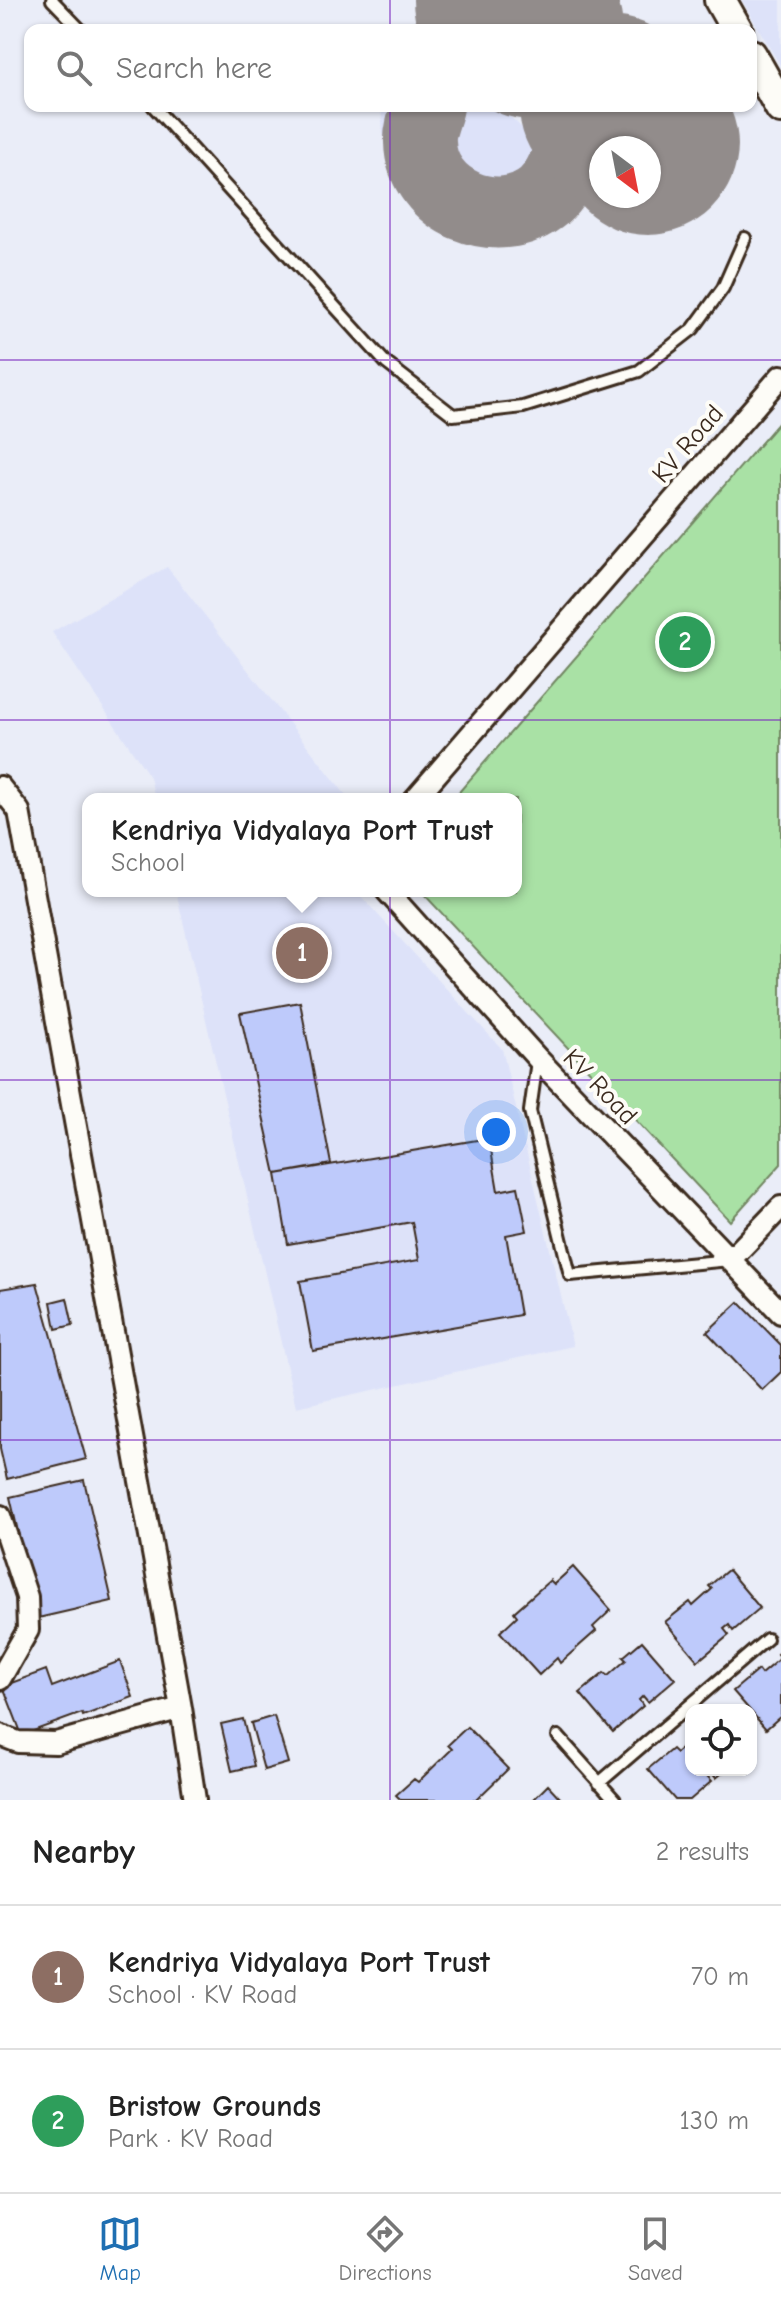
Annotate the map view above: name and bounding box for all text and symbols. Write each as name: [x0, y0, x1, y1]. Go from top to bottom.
search box: [24, 24, 757, 112]
icon: search: [52, 46, 96, 90]
text: Search here: [116, 51, 272, 86]
north arrow: [589, 136, 661, 208]
street label: KV Road: [646, 399, 730, 489]
pin: 2: [659, 612, 711, 672]
popup: [82, 793, 522, 897]
text: Kendriya Vidyalaya Port Trust: [111, 813, 493, 848]
text: School: [111, 848, 185, 878]
pin: 1: [276, 923, 328, 983]
street label: KV Road: [557, 1043, 643, 1131]
your location: [476, 1112, 516, 1152]
map controls: [685, 1704, 757, 1776]
button: locate: [685, 1704, 757, 1776]
text: Nearby: [32, 1832, 135, 1872]
text: 2 results: [656, 1837, 749, 1867]
text: Kendriya Vidyalaya Port Trust: [108, 1945, 490, 1980]
text: 1: [53, 1962, 63, 1992]
text: 70 m: [691, 1962, 749, 1992]
text: School · KV Road: [108, 1980, 297, 2010]
text: Bristow Grounds: [108, 2089, 321, 2124]
text: 2: [52, 2106, 64, 2136]
text: 130 m: [680, 2106, 749, 2136]
text: Park · KV Road: [108, 2124, 273, 2154]
tab: Map: [98, 2212, 142, 2286]
tab: Directions: [339, 2212, 432, 2286]
tab: Saved: [628, 2212, 683, 2286]

